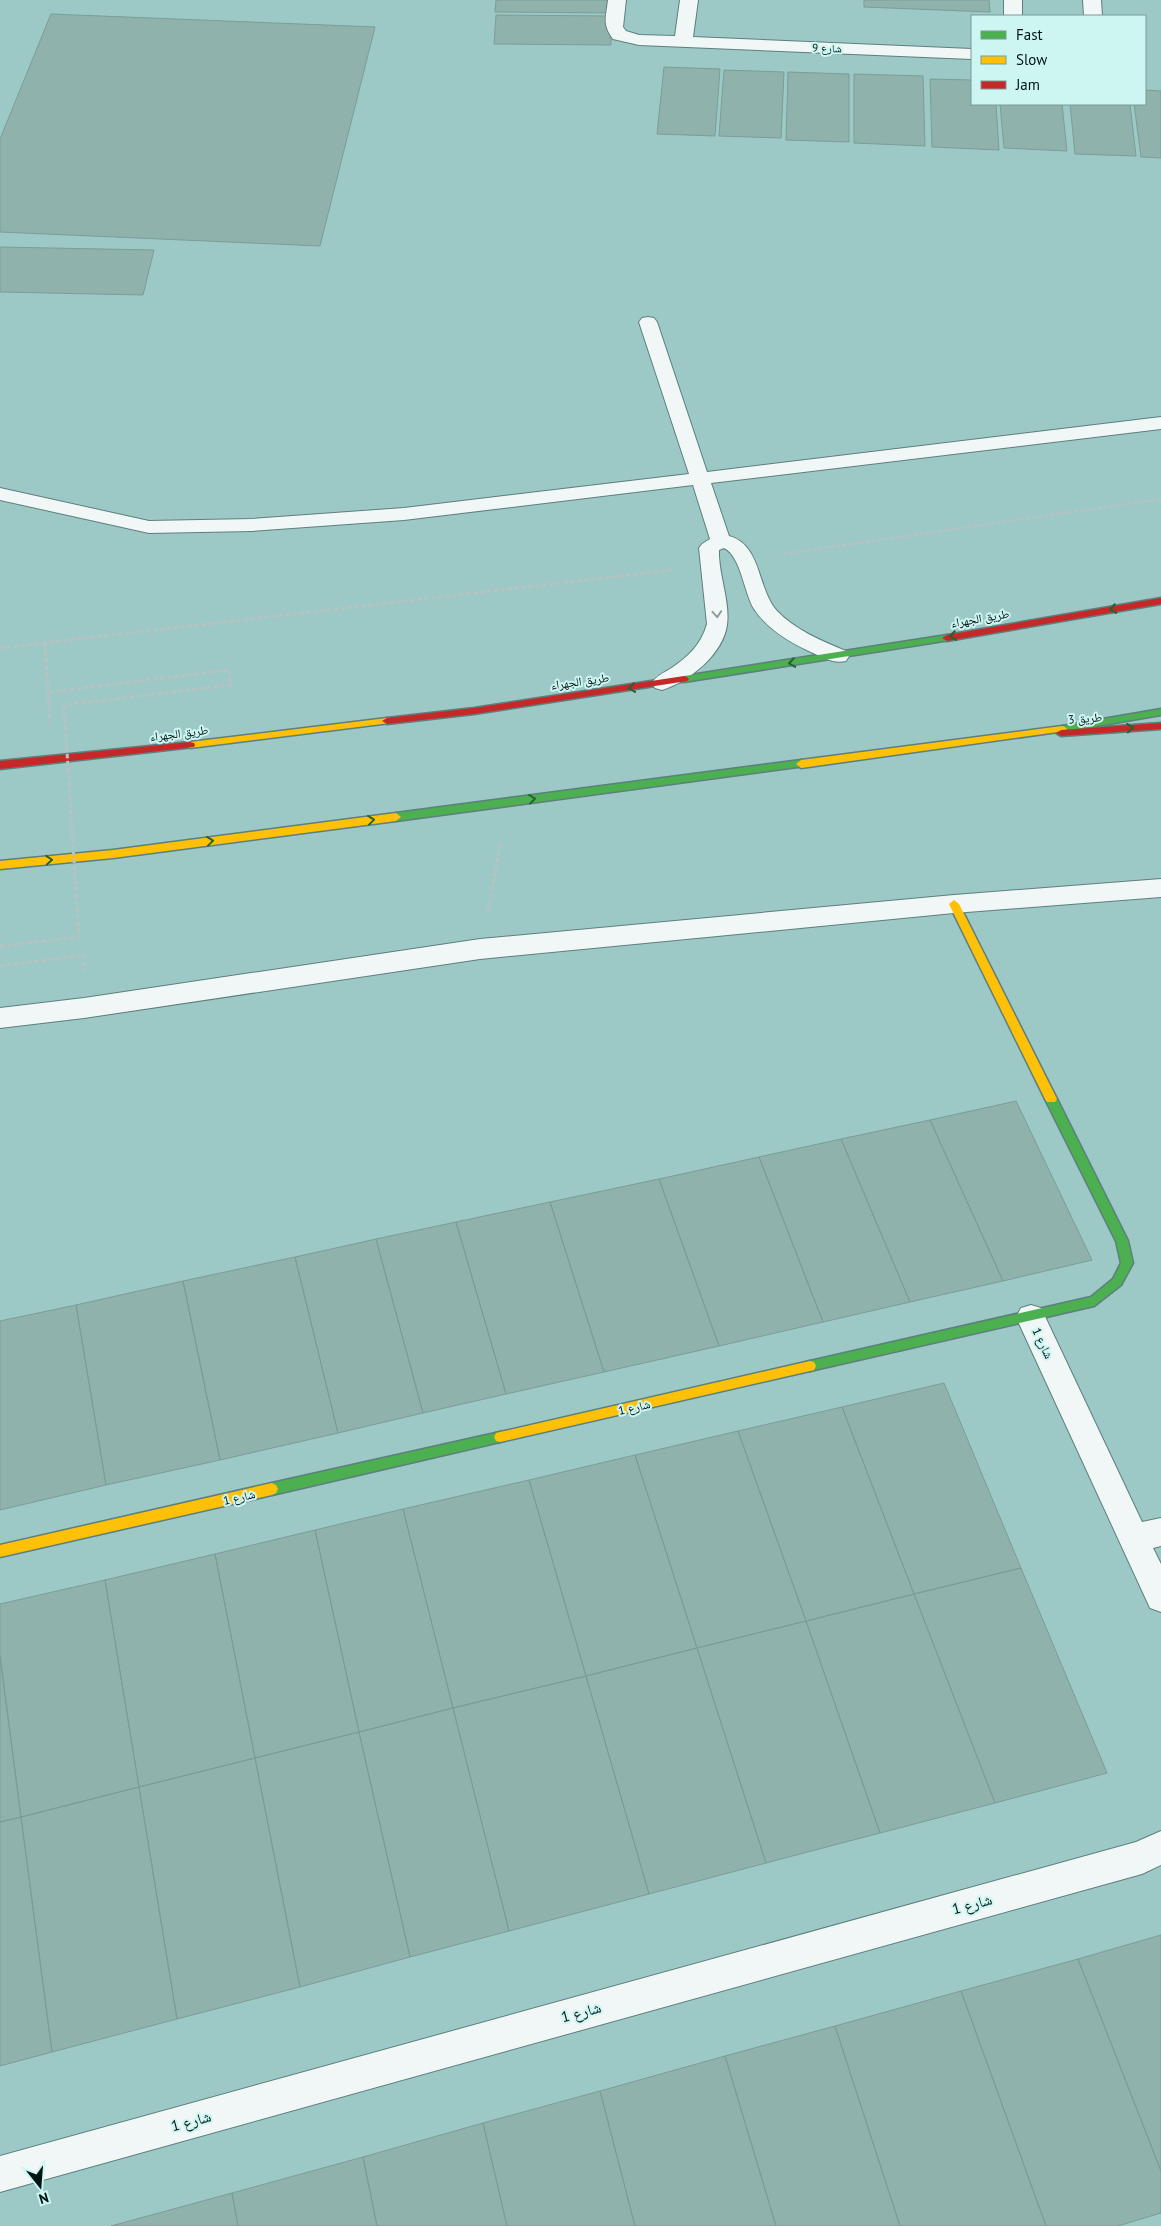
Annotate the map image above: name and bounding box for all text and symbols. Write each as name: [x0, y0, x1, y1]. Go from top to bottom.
legend: [971, 15, 1146, 105]
text: Fast: [1016, 25, 1043, 44]
street label: شارع 9: [812, 40, 842, 56]
text: Slow: [1016, 50, 1047, 69]
text: Jam: [1015, 75, 1040, 94]
one-way arrow: [1109, 604, 1117, 614]
street label: طريق الجهراء: [950, 606, 1010, 631]
one-way arrow: [711, 610, 722, 618]
one-way arrow: [948, 631, 957, 641]
one-way arrow: [788, 657, 796, 668]
street label: طريق الجهراء: [550, 669, 610, 693]
one-way arrow: [627, 682, 636, 692]
street label: طريق 3: [1067, 709, 1103, 727]
street label: طريق الجهراء: [149, 722, 209, 744]
one-way arrow: [1126, 723, 1134, 734]
one-way arrow: [529, 794, 537, 805]
one-way arrow: [367, 815, 375, 826]
one-way arrow: [206, 836, 214, 847]
one-way arrow: [45, 855, 53, 866]
street label: شارع 1: [1028, 1325, 1057, 1361]
street label: شارع 1: [616, 1396, 652, 1419]
street label: شارع 1: [221, 1486, 257, 1509]
street label: شارع 1: [950, 1890, 994, 1919]
street label: شارع 1: [559, 1998, 603, 2027]
street label: شارع 1: [169, 2107, 213, 2136]
north arrow: [15, 2161, 65, 2211]
text: N: [37, 2188, 51, 2208]

